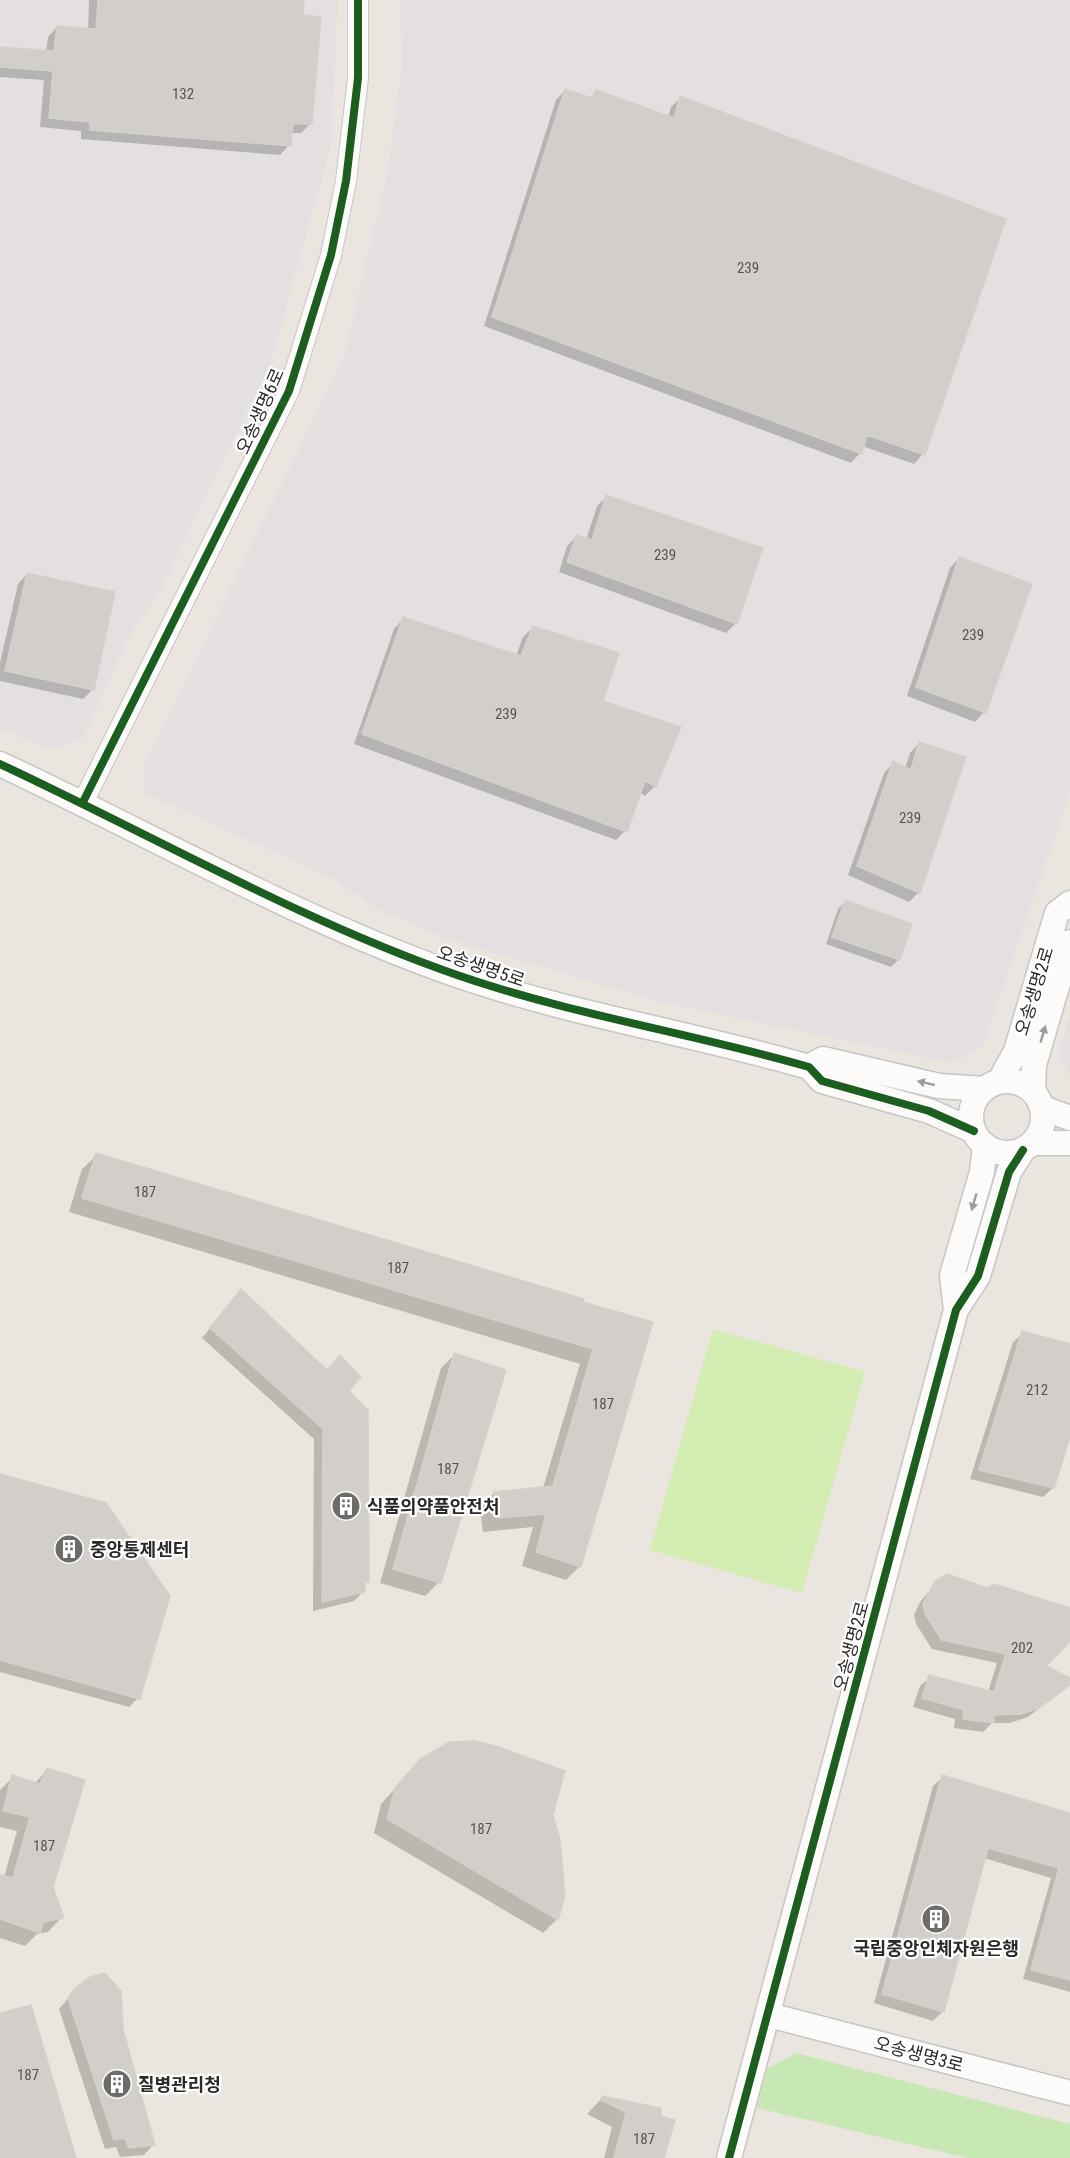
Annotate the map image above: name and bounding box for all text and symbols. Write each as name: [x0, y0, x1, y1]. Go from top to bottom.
house number: 132: [172, 85, 194, 103]
house number: 239: [737, 259, 759, 277]
street label: 오송생명6로: [232, 365, 288, 457]
house number: 239: [654, 546, 676, 564]
house number: 239: [962, 626, 984, 644]
house number: 239: [495, 705, 517, 723]
house number: 239: [899, 809, 921, 827]
street label: 오송생명5로: [434, 941, 528, 991]
street label: 오송생명2로: [1011, 944, 1057, 1038]
one-way arrow: [1039, 1025, 1048, 1043]
one-way arrow: [917, 1077, 935, 1087]
house number: 187: [134, 1183, 156, 1201]
one-way arrow: [969, 1193, 978, 1211]
house number: 187: [387, 1259, 409, 1277]
house number: 212: [1026, 1381, 1048, 1399]
house number: 187: [592, 1395, 614, 1413]
house number: 187: [437, 1460, 459, 1478]
building icon: 식품의약품안전처: [330, 1490, 362, 1522]
place label: 식품의약품안전처: [367, 1496, 499, 1517]
building icon: 중앙통제센터: [53, 1533, 85, 1565]
place label: 중앙통제센터: [90, 1539, 189, 1560]
street label: 오송생명2로: [829, 1599, 873, 1693]
house number: 202: [1011, 1639, 1033, 1657]
house number: 187: [470, 1820, 492, 1838]
house number: 187: [33, 1837, 55, 1855]
building icon: 국립중앙인체자원은행: [920, 1903, 952, 1935]
place label: 국립중앙인체자원은행: [853, 1938, 1019, 1959]
street label: 오송생명3로: [872, 2032, 966, 2076]
house number: 187: [17, 2066, 39, 2084]
building icon: 질병관리청: [101, 2068, 133, 2100]
place label: 질병관리청: [138, 2074, 221, 2095]
house number: 187: [633, 2130, 655, 2148]

